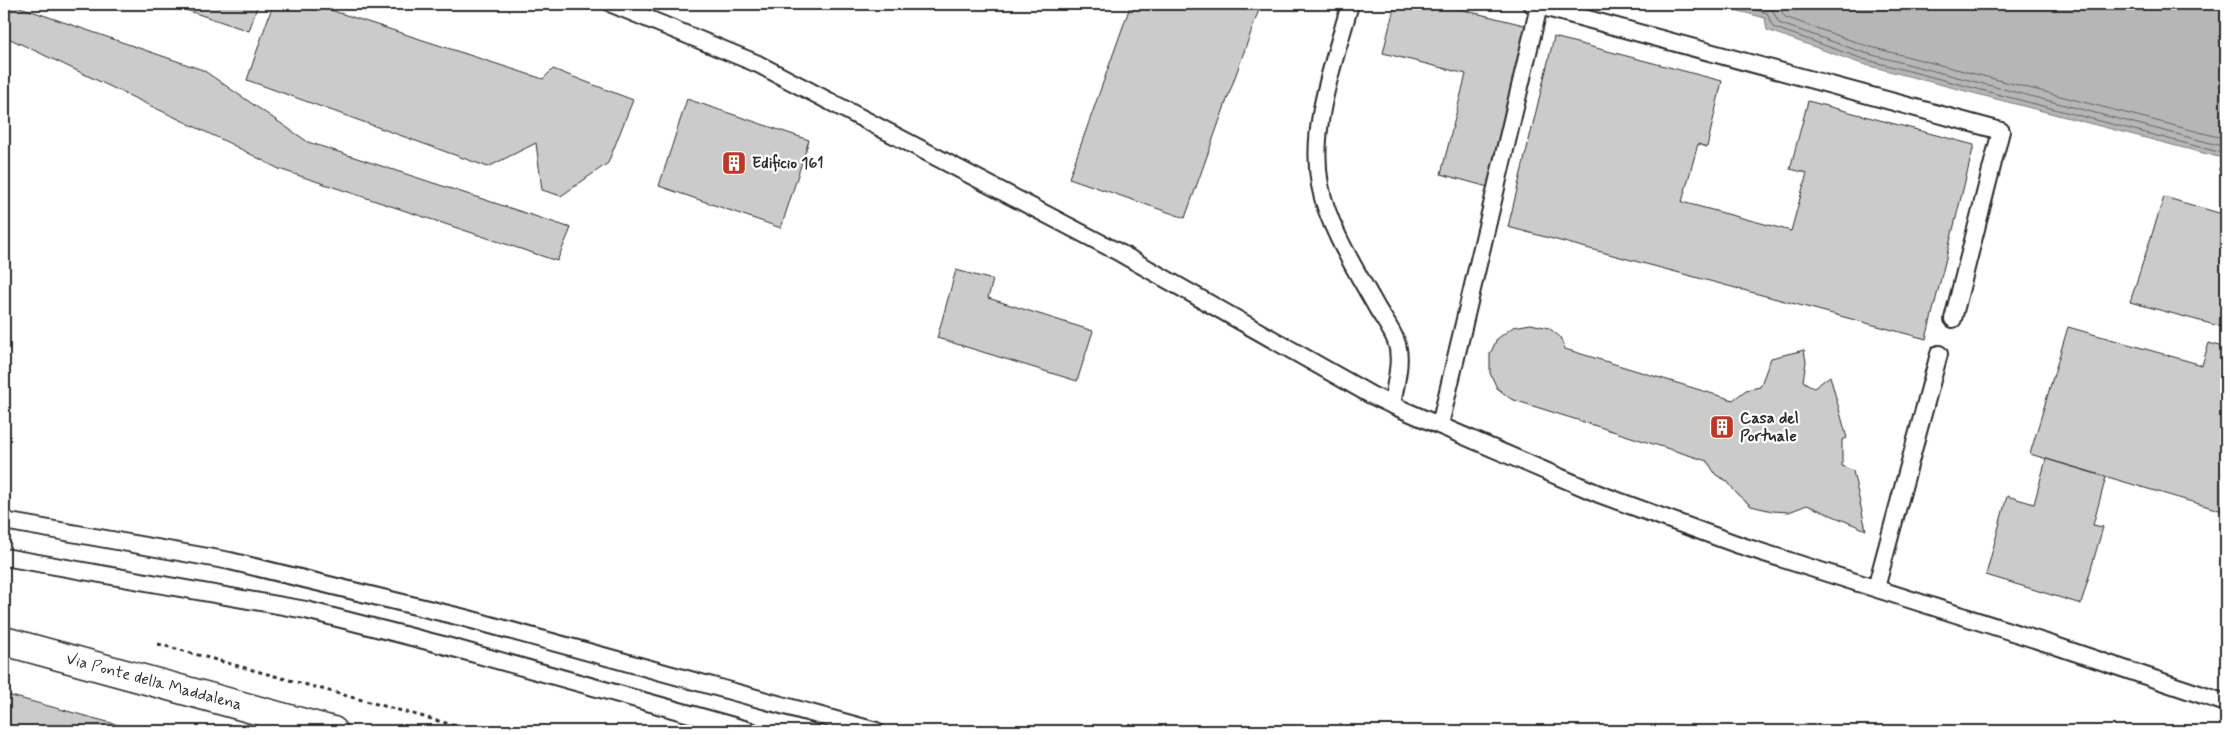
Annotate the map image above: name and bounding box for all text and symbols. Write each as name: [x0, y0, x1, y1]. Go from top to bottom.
building icon: Edificio 161: [721, 150, 747, 176]
place label: Edificio 161: [752, 153, 823, 174]
place label: Casa del Portuale: [1740, 408, 1799, 447]
building icon: Casa del Portuale: [1709, 414, 1735, 440]
street label: Via Ponte della Maddalena: [64, 648, 244, 716]

